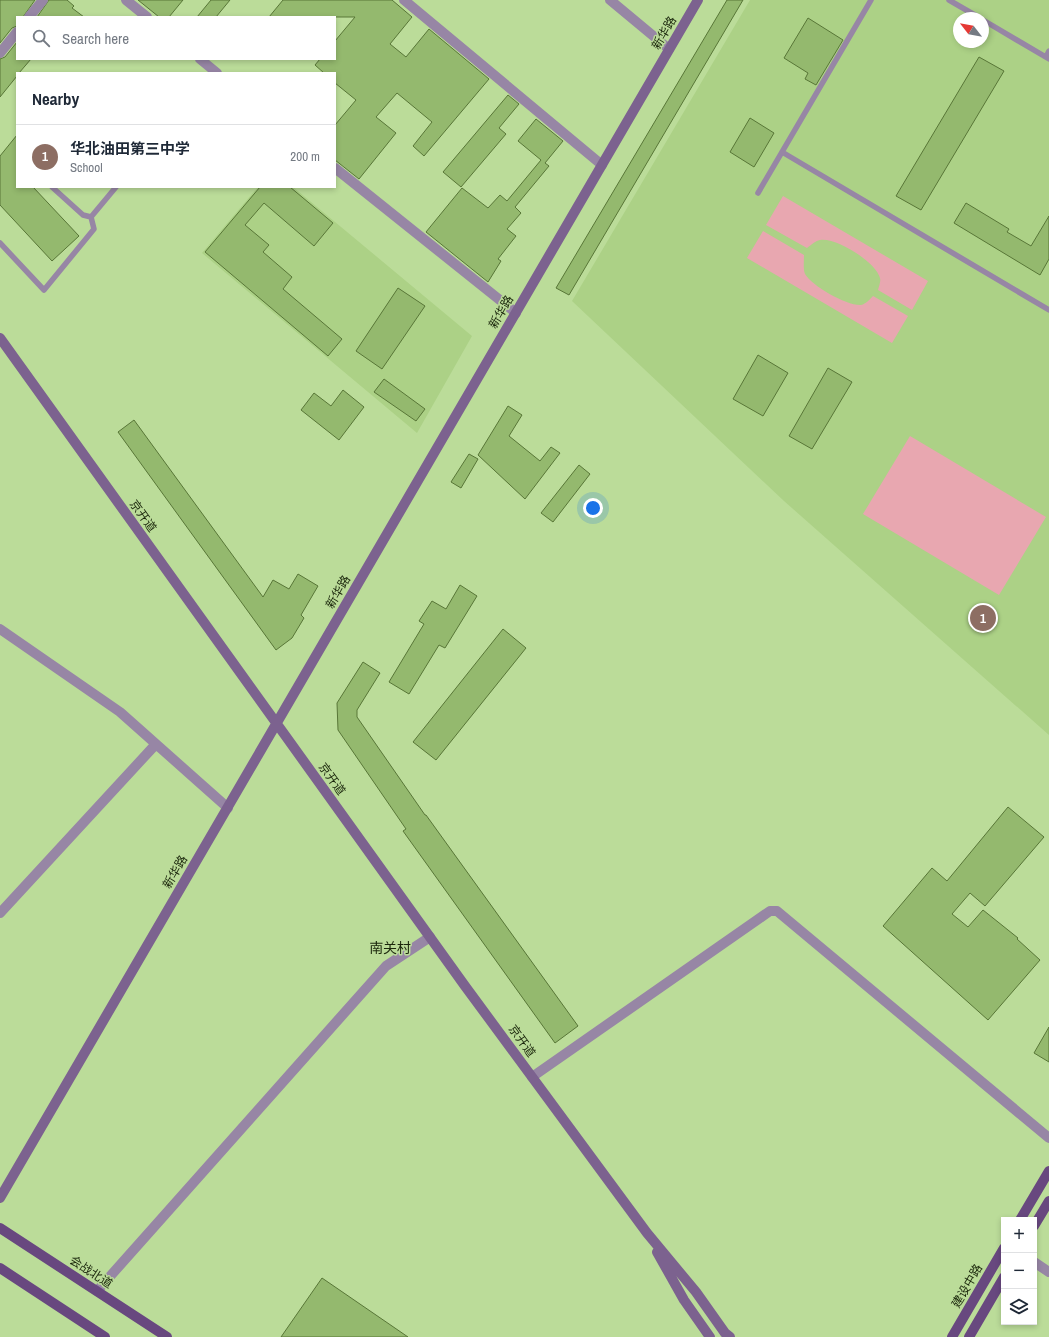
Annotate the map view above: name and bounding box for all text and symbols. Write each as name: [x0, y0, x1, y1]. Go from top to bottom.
north arrow: [953, 12, 989, 48]
street label: 新华路: [648, 13, 680, 53]
search box: [16, 16, 336, 60]
icon: search: [30, 27, 52, 49]
text: Search here: [62, 28, 129, 49]
text: Nearby: [32, 87, 79, 110]
text: 华北油田第三中学: [70, 138, 190, 159]
text: 1: [42, 148, 48, 165]
text: 200 m: [290, 148, 320, 165]
text: School: [70, 159, 103, 176]
street label: 新华路: [485, 292, 517, 332]
street label: 京开道: [126, 497, 160, 535]
your location: [583, 498, 603, 518]
street label: 新华路: [322, 572, 354, 612]
pin: 1: [970, 603, 996, 633]
street label: 京开道: [315, 760, 349, 798]
street label: 新华路: [159, 852, 191, 892]
district label: 南关村: [369, 939, 411, 957]
street label: 京开道: [505, 1022, 539, 1060]
map controls: [1001, 1217, 1037, 1325]
button: +: [1001, 1217, 1037, 1253]
street label: 会战北道: [67, 1252, 115, 1292]
button: −: [1001, 1253, 1037, 1289]
street label: 建设中路: [948, 1261, 986, 1311]
button: layers: [1001, 1289, 1037, 1325]

